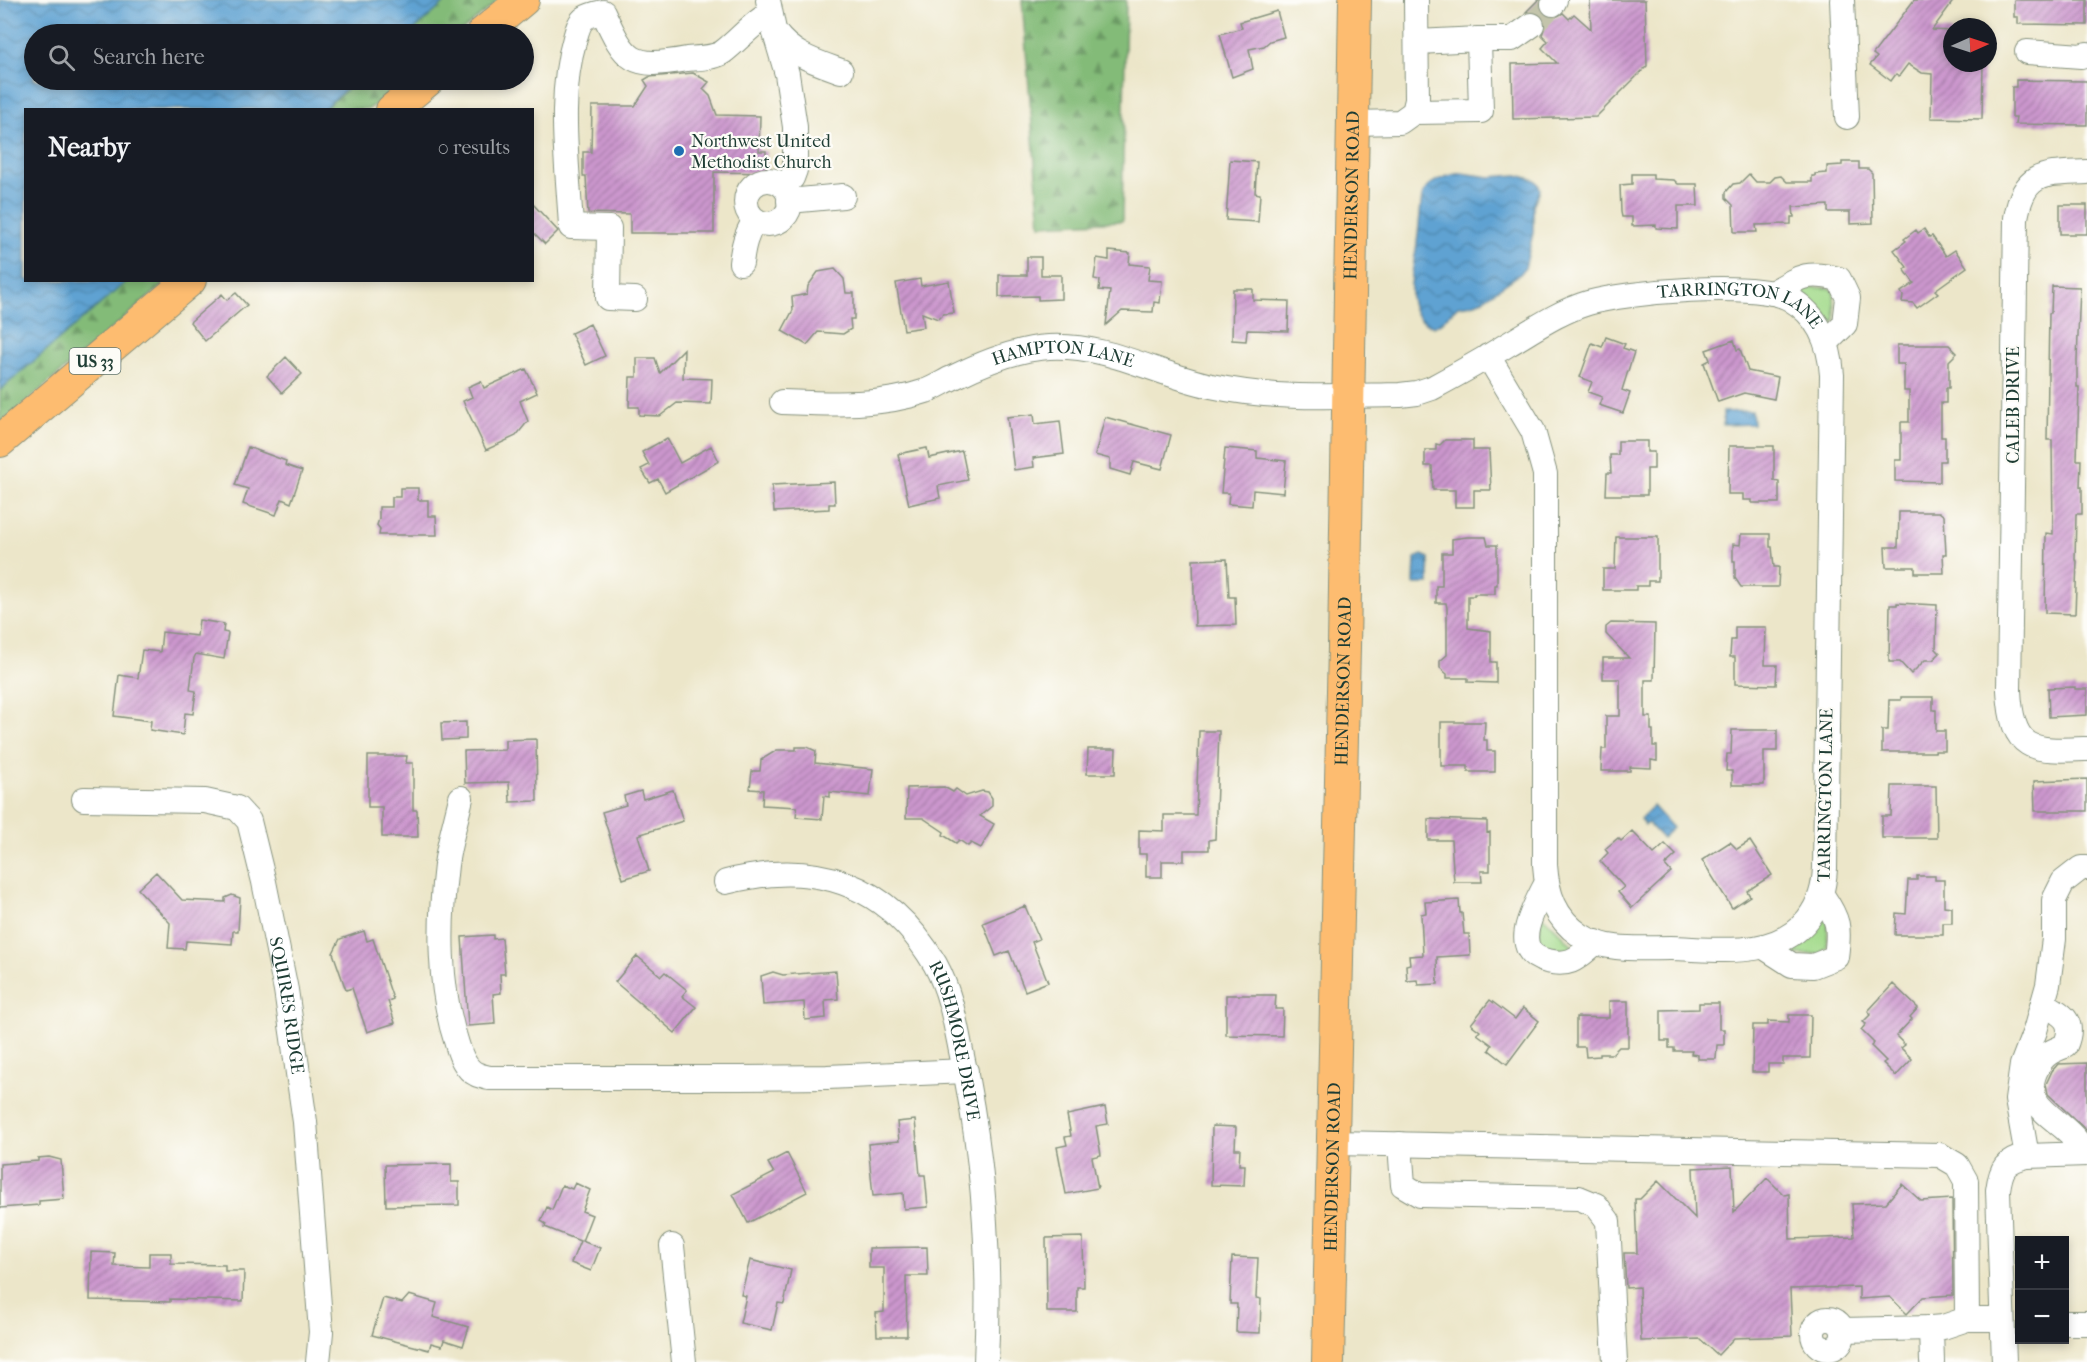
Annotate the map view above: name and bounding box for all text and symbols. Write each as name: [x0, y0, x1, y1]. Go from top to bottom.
north arrow: [1943, 18, 1997, 72]
search box: [24, 24, 534, 90]
icon: search: [45, 41, 78, 74]
text: Search here: [93, 44, 205, 70]
street label: HENDERSON ROAD: [1340, 110, 1364, 280]
place label: Northwest United Methodist Church: [691, 131, 832, 173]
text: Nearby: [48, 132, 130, 163]
text: 0 results: [438, 136, 510, 159]
marker: Northwest United Methodist Church: [672, 144, 686, 158]
street label: TARRINGTON LANE: [1656, 279, 1826, 333]
street label: HAMPTON LANE: [989, 337, 1137, 372]
street label: CALEB DRIVE: [2003, 346, 2024, 464]
road number: US 33: [70, 348, 121, 374]
street label: HENDERSON ROAD: [1331, 596, 1356, 766]
street label: TARRINGTON LANE: [1813, 708, 1838, 882]
street label: SQUIRES RIDGE: [264, 935, 308, 1076]
street label: RUSHMORE DRIVE: [924, 957, 984, 1123]
street label: HENDERSON ROAD: [1320, 1082, 1345, 1252]
map controls: [2015, 1236, 2069, 1344]
button: +: [2015, 1236, 2069, 1290]
button: −: [2015, 1290, 2069, 1344]

